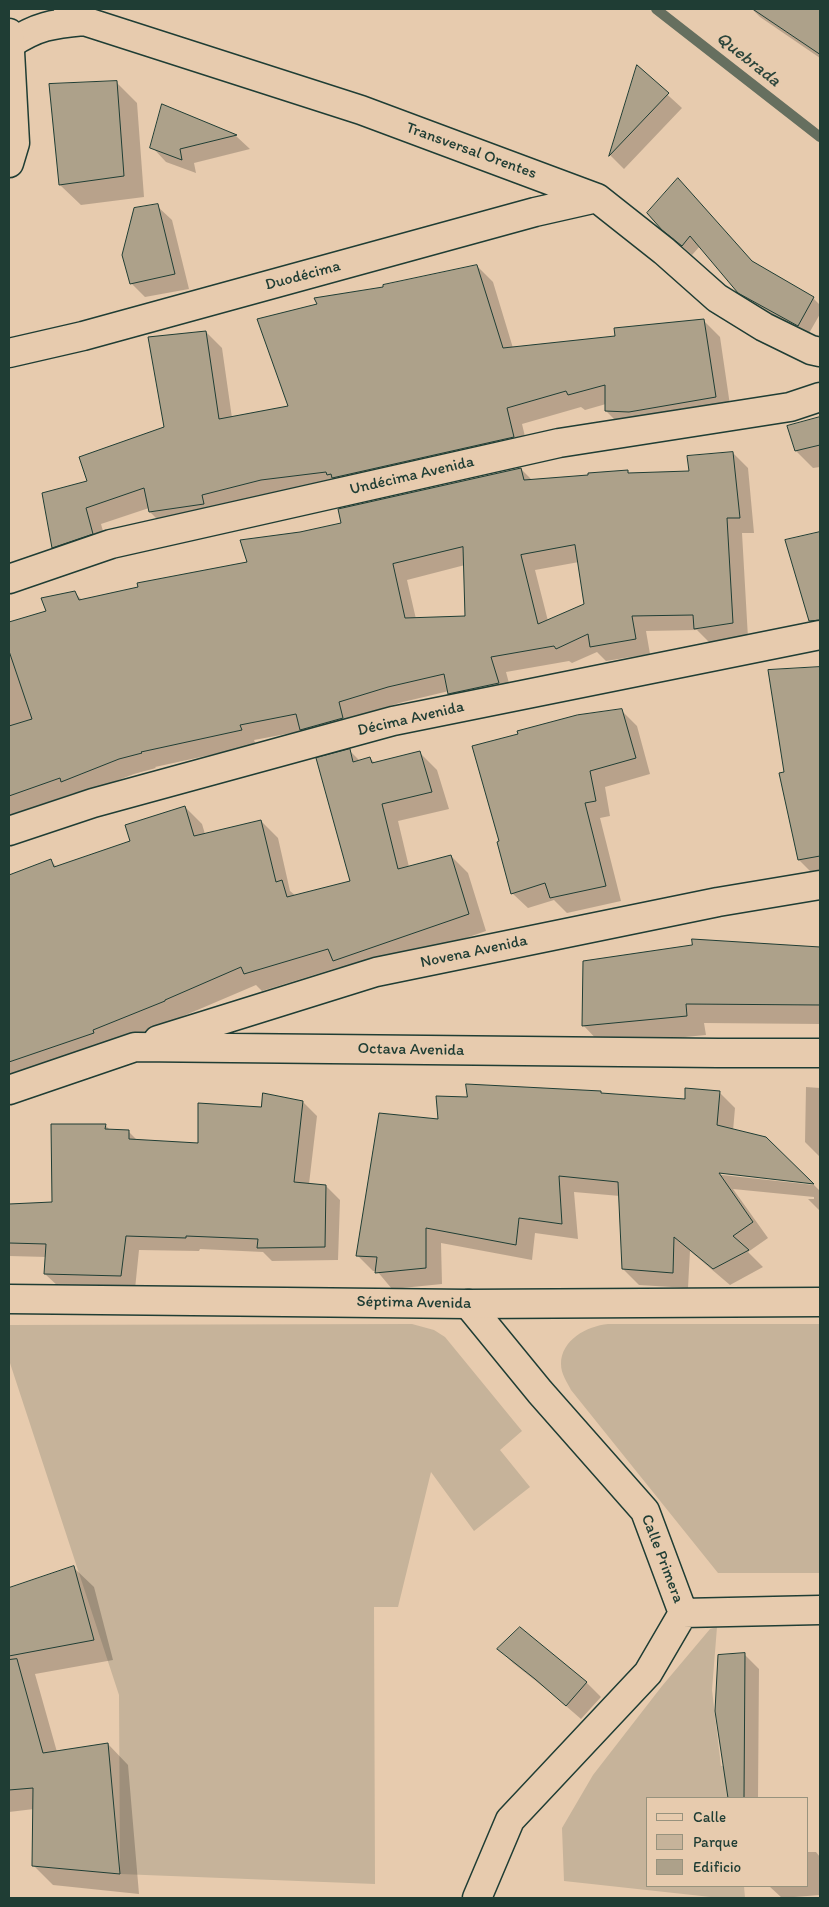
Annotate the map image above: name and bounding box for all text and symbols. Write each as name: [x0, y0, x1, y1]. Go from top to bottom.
water label: Quebrada: [711, 28, 785, 92]
street label: Transversal Orentes: [403, 118, 539, 184]
street label: Duodécima: [263, 257, 343, 295]
street label: Undécima Avenida: [348, 452, 476, 500]
street label: Décima Avenida: [356, 697, 466, 741]
street label: Novena Avenida: [419, 931, 529, 973]
street label: Octava Avenida: [357, 1039, 465, 1061]
street label: Séptima Avenida: [356, 1292, 472, 1314]
street label: Calle Primera: [636, 1512, 688, 1606]
legend: [646, 1797, 809, 1887]
text: Calle: [693, 1808, 726, 1826]
text: Parque: [693, 1833, 738, 1851]
text: Edificio: [693, 1858, 741, 1876]

